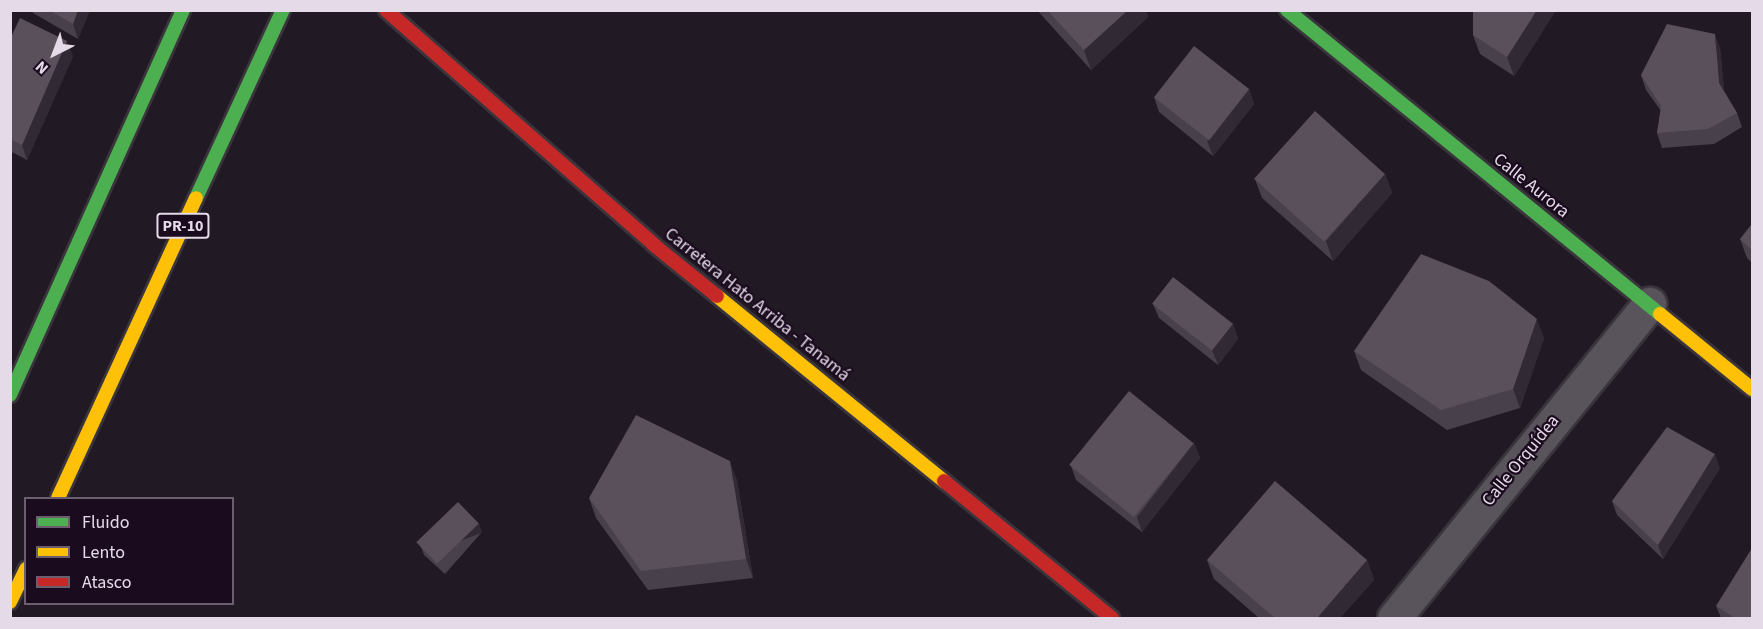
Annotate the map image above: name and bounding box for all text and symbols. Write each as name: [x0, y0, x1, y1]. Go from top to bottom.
north arrow: [24, 24, 84, 84]
text: N: [31, 56, 53, 79]
street label: Calle Aurora: [1489, 149, 1573, 223]
road number: PR-10: [156, 213, 210, 239]
street label: Carretera Hato Arriba - Tanamá: [660, 224, 854, 386]
street label: Calle Orquídea: [1478, 411, 1564, 511]
legend: [24, 497, 234, 605]
text: Fluido: [82, 510, 129, 535]
text: Lento: [82, 540, 125, 565]
text: Atasco: [82, 570, 131, 595]

